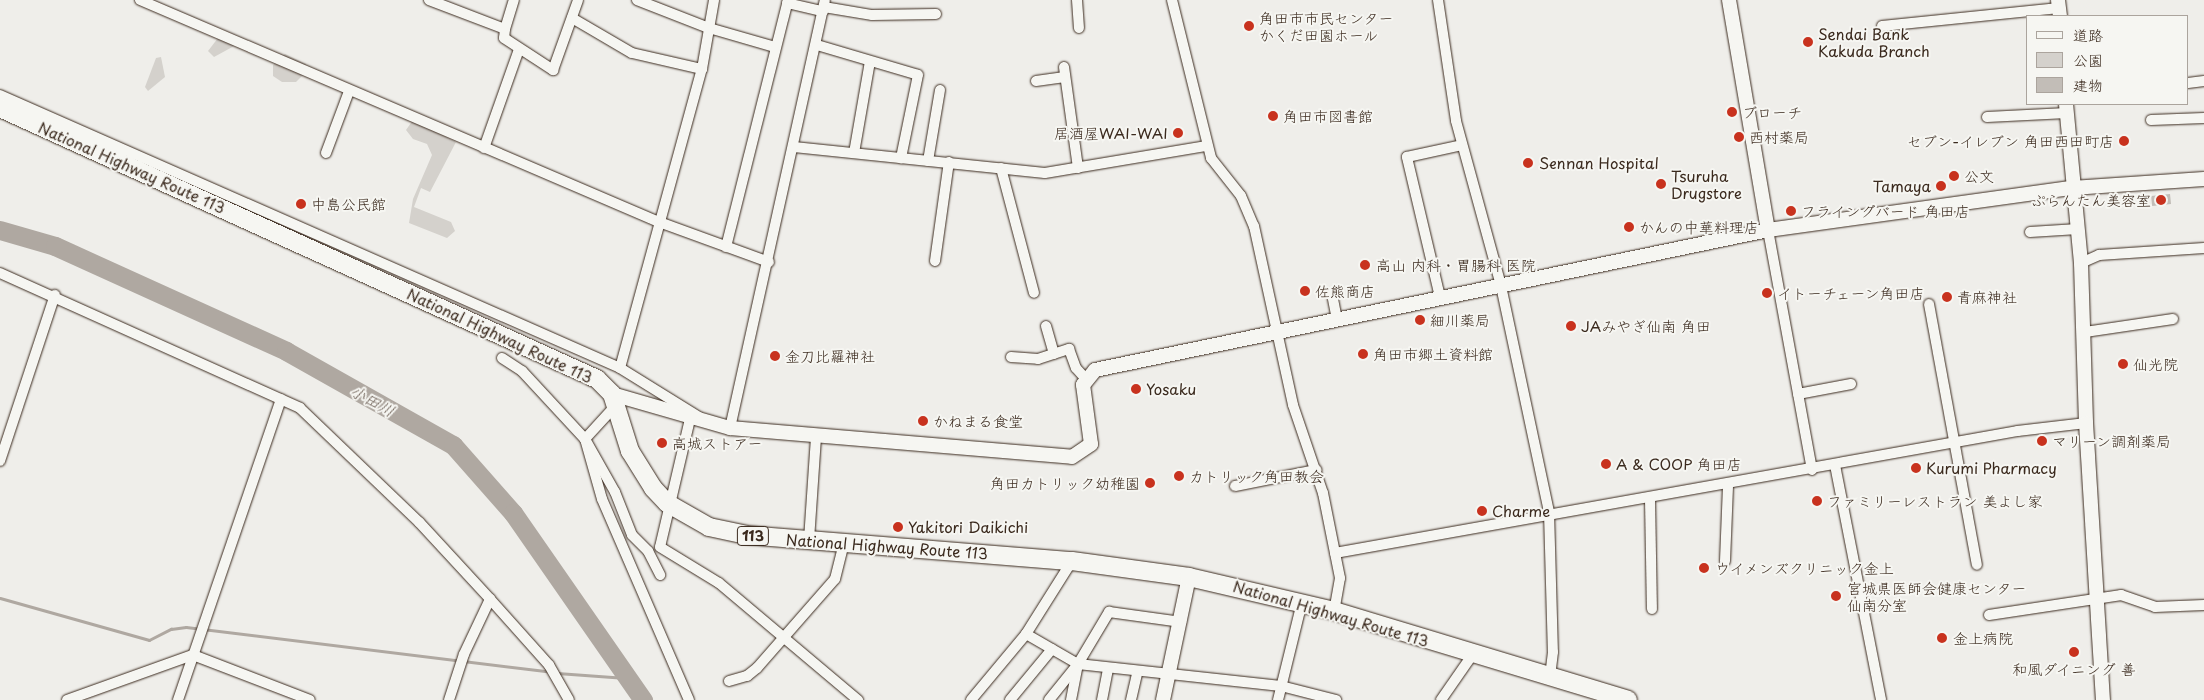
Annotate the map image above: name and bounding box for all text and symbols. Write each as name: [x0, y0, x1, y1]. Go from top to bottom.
place label: 角田市市民センター かくだ田園ホール: [1259, 8, 1394, 43]
legend: [2026, 15, 2189, 105]
marker: 角田市市民センター かくだ田園ホール: [1243, 20, 1255, 32]
text: 道路: [2073, 23, 2103, 46]
place label: Sendai Bank Kakuda Branch: [1818, 24, 1929, 59]
marker: Sendai Bank Kakuda Branch: [1802, 36, 1814, 48]
text: 公園: [2073, 48, 2103, 71]
text: 建物: [2073, 73, 2103, 96]
place label: ブローチ: [1742, 103, 1802, 121]
marker: ブローチ: [1726, 106, 1738, 118]
place label: 角田市図書館: [1283, 107, 1373, 125]
marker: 角田市図書館: [1267, 110, 1279, 122]
street label: National Highway Route 113: [36, 118, 228, 216]
place label: 居酒屋WAI-WAI: [1054, 124, 1168, 142]
marker: 居酒屋WAI-WAI: [1172, 127, 1184, 139]
place label: 西村薬局: [1749, 128, 1809, 146]
marker: 西村薬局: [1733, 131, 1745, 143]
place label: セブン-イレブン 角田西田町店: [1907, 132, 2114, 150]
marker: セブン-イレブン 角田西田町店: [2118, 135, 2130, 147]
place label: Sennan Hospital: [1539, 154, 1659, 172]
marker: Sennan Hospital: [1521, 156, 1535, 170]
place label: Tsuruha Drugstore: [1671, 166, 1742, 201]
place label: 公文: [1964, 167, 1994, 185]
marker: 公文: [1948, 170, 1960, 182]
place label: Tamaya: [1873, 177, 1931, 195]
marker: Tsuruha Drugstore: [1655, 178, 1667, 190]
marker: Tamaya: [1935, 180, 1947, 192]
place label: ぷらんたん美容室: [2031, 191, 2151, 209]
marker: ぷらんたん美容室: [2155, 194, 2167, 206]
place label: 中島公民館: [311, 195, 386, 213]
marker: 中島公民館: [295, 198, 307, 210]
place label: フライングバード 角田店: [1801, 202, 1971, 220]
marker: フライングバード 角田店: [1785, 205, 1797, 217]
place label: かんの中華料理店: [1639, 218, 1759, 236]
marker: かんの中華料理店: [1623, 221, 1635, 233]
place label: 高山 内科・胃腸科 医院: [1376, 256, 1536, 274]
marker: 高山 内科・胃腸科 医院: [1358, 258, 1372, 272]
place label: 佐熊商店: [1315, 282, 1375, 300]
street label: National Highway Route 113: [404, 284, 596, 386]
place label: イトーチェーン角田店: [1777, 284, 1927, 302]
marker: 佐熊商店: [1299, 285, 1311, 297]
marker: イトーチェーン角田店: [1761, 287, 1773, 299]
place label: 青麻神社: [1957, 288, 2017, 306]
marker: 青麻神社: [1941, 291, 1953, 303]
place label: 細川薬局: [1430, 311, 1490, 329]
marker: 細川薬局: [1414, 314, 1426, 326]
place label: JAみやぎ仙南 角田: [1581, 317, 1711, 335]
marker: JAみやぎ仙南 角田: [1565, 320, 1577, 332]
place label: 角田市郷土資料館: [1373, 345, 1493, 363]
place label: 金刀比羅神社: [785, 347, 875, 365]
marker: 角田市郷土資料館: [1357, 348, 1369, 360]
marker: 金刀比羅神社: [769, 350, 781, 362]
place label: 仙光院: [2133, 355, 2178, 373]
marker: 仙光院: [2117, 358, 2129, 370]
water label: 小田川: [347, 380, 399, 420]
place label: Yosaku: [1146, 380, 1196, 398]
marker: Yosaku: [1130, 383, 1142, 395]
place label: かねまる食堂: [933, 412, 1023, 430]
marker: かねまる食堂: [917, 415, 929, 427]
place label: マリーン調剤薬局: [2052, 432, 2172, 450]
place label: 高城ストアー: [672, 434, 761, 452]
marker: マリーン調剤薬局: [2036, 435, 2048, 447]
marker: 高城ストアー: [656, 437, 668, 449]
place label: A & COOP 角田店: [1616, 455, 1743, 473]
marker: A & COOP 角田店: [1600, 458, 1612, 470]
place label: Kurumi Pharmacy: [1926, 459, 2057, 477]
marker: Kurumi Pharmacy: [1910, 462, 1922, 474]
place label: カトリック角田教会: [1189, 467, 1324, 485]
marker: カトリック角田教会: [1173, 470, 1185, 482]
place label: 角田カトリック幼稚園: [990, 474, 1140, 492]
marker: 角田カトリック幼稚園: [1144, 477, 1156, 489]
place label: ファミリーレストラン 美よし家: [1827, 492, 2042, 510]
marker: ファミリーレストラン 美よし家: [1811, 495, 1823, 507]
place label: Charme: [1492, 502, 1550, 520]
marker: Charme: [1476, 505, 1488, 517]
place label: Yakitori Daikichi: [908, 518, 1029, 536]
marker: Yakitori Daikichi: [892, 521, 904, 533]
road number: 113: [737, 524, 769, 548]
street label: National Highway Route 113: [785, 530, 989, 562]
place label: ウイメンズクリニック金上: [1715, 559, 1895, 577]
marker: ウイメンズクリニック金上: [1697, 561, 1711, 575]
street label: National Highway Route 113: [1231, 576, 1431, 650]
place label: 宮城県医師会健康センター 仙南分室: [1847, 578, 2027, 613]
marker: 宮城県医師会健康センター 仙南分室: [1829, 589, 1843, 603]
place label: 金上病院: [1953, 629, 2013, 647]
marker: 金上病院: [1935, 631, 1949, 645]
marker: 和風ダイニング 善: [2068, 646, 2080, 658]
place label: 和風ダイニング 善: [2012, 660, 2136, 678]

